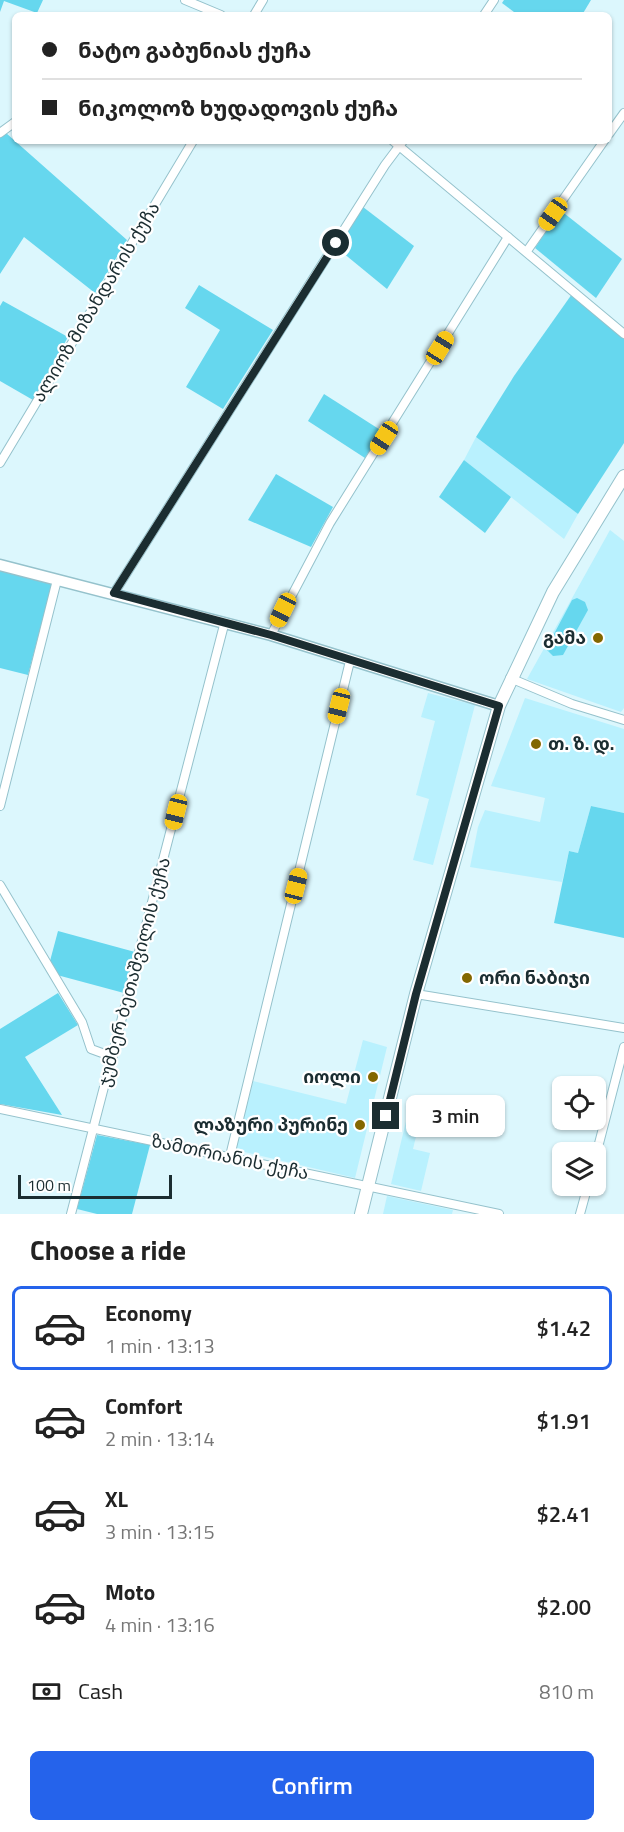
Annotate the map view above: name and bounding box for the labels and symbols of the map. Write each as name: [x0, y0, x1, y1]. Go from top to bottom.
car: [535, 194, 571, 234]
street label: ალიოზ მიზანდარის ქუჩა: [25, 196, 166, 407]
route start: [322, 229, 349, 256]
car: [423, 328, 457, 368]
car: [367, 418, 401, 458]
car: [267, 590, 299, 630]
place label: გამა: [543, 624, 586, 651]
marker: გამა: [591, 631, 605, 645]
car: [326, 686, 352, 726]
place label: თ. ზ. დ.: [548, 730, 614, 757]
marker: თ. ზ. დ.: [529, 737, 543, 751]
car: [163, 792, 189, 832]
street label: ჯუმბერ ბეთაშვილის ქუჩა: [90, 854, 177, 1090]
car: [283, 866, 309, 906]
place label: ორი ნაბიჯი: [479, 964, 590, 991]
marker: ორი ნაბიჯი: [460, 971, 474, 985]
place label: იოლი: [303, 1063, 361, 1090]
marker: იოლი: [366, 1070, 380, 1084]
callout: 3 min: [407, 1095, 506, 1137]
route end: [372, 1102, 399, 1129]
place label: ლაზური პურინე: [194, 1111, 348, 1138]
marker: ლაზური პურინე: [353, 1118, 367, 1132]
street label: ზამთრიანის ქუჩა: [149, 1127, 311, 1186]
scale bar: [18, 1172, 172, 1200]

